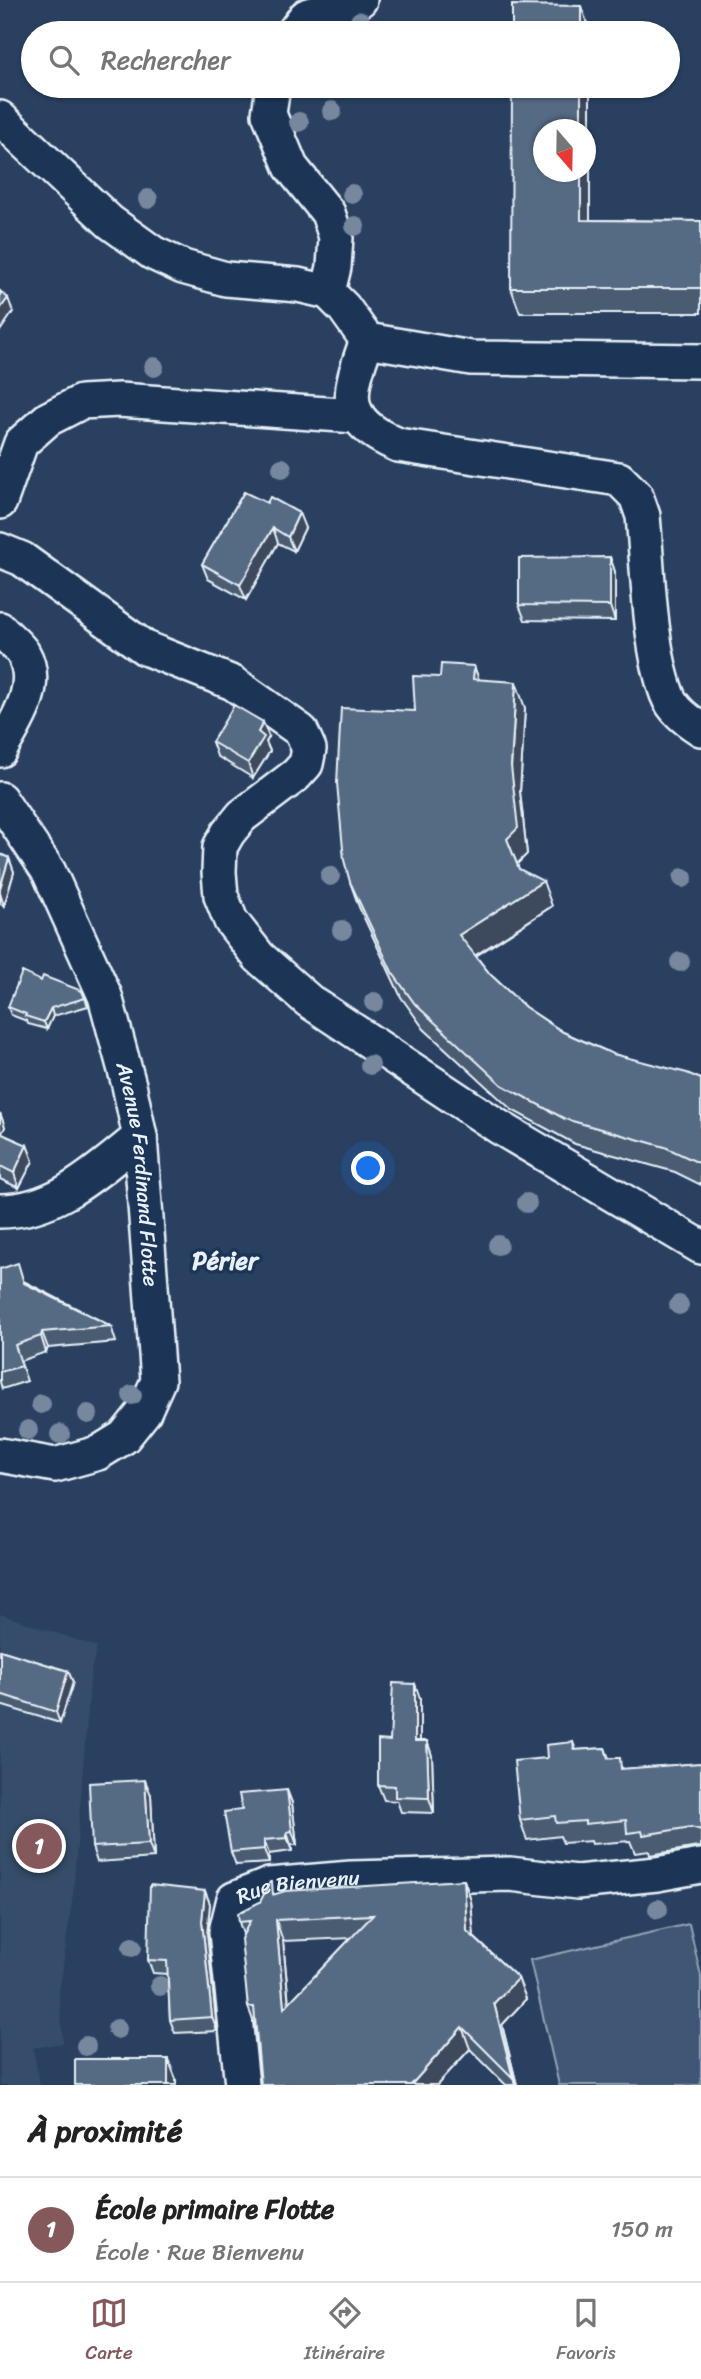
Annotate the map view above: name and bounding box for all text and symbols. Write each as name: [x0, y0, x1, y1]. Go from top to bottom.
search box: [21, 21, 680, 98]
text: Rechercher: [101, 37, 231, 83]
icon: search: [45, 41, 83, 79]
north arrow: [533, 119, 596, 182]
street label: Avenue Ferdinand Flotte: [104, 1057, 170, 1288]
your location: [351, 1151, 385, 1185]
district label: Périer: [192, 1240, 260, 1282]
pin: 1: [16, 1820, 62, 1872]
street label: Rue Bienvenu: [230, 1859, 360, 1915]
text: À proximité: [28, 2104, 182, 2158]
text: École primaire Flotte: [95, 2186, 335, 2232]
text: 1: [46, 2209, 56, 2250]
text: 150 m: [611, 2209, 673, 2250]
text: École · Rue Bienvenu: [95, 2232, 304, 2273]
tab: Carte: [86, 2294, 133, 2369]
tab: Itinéraire: [304, 2294, 385, 2369]
tab: Favoris: [556, 2294, 615, 2369]

